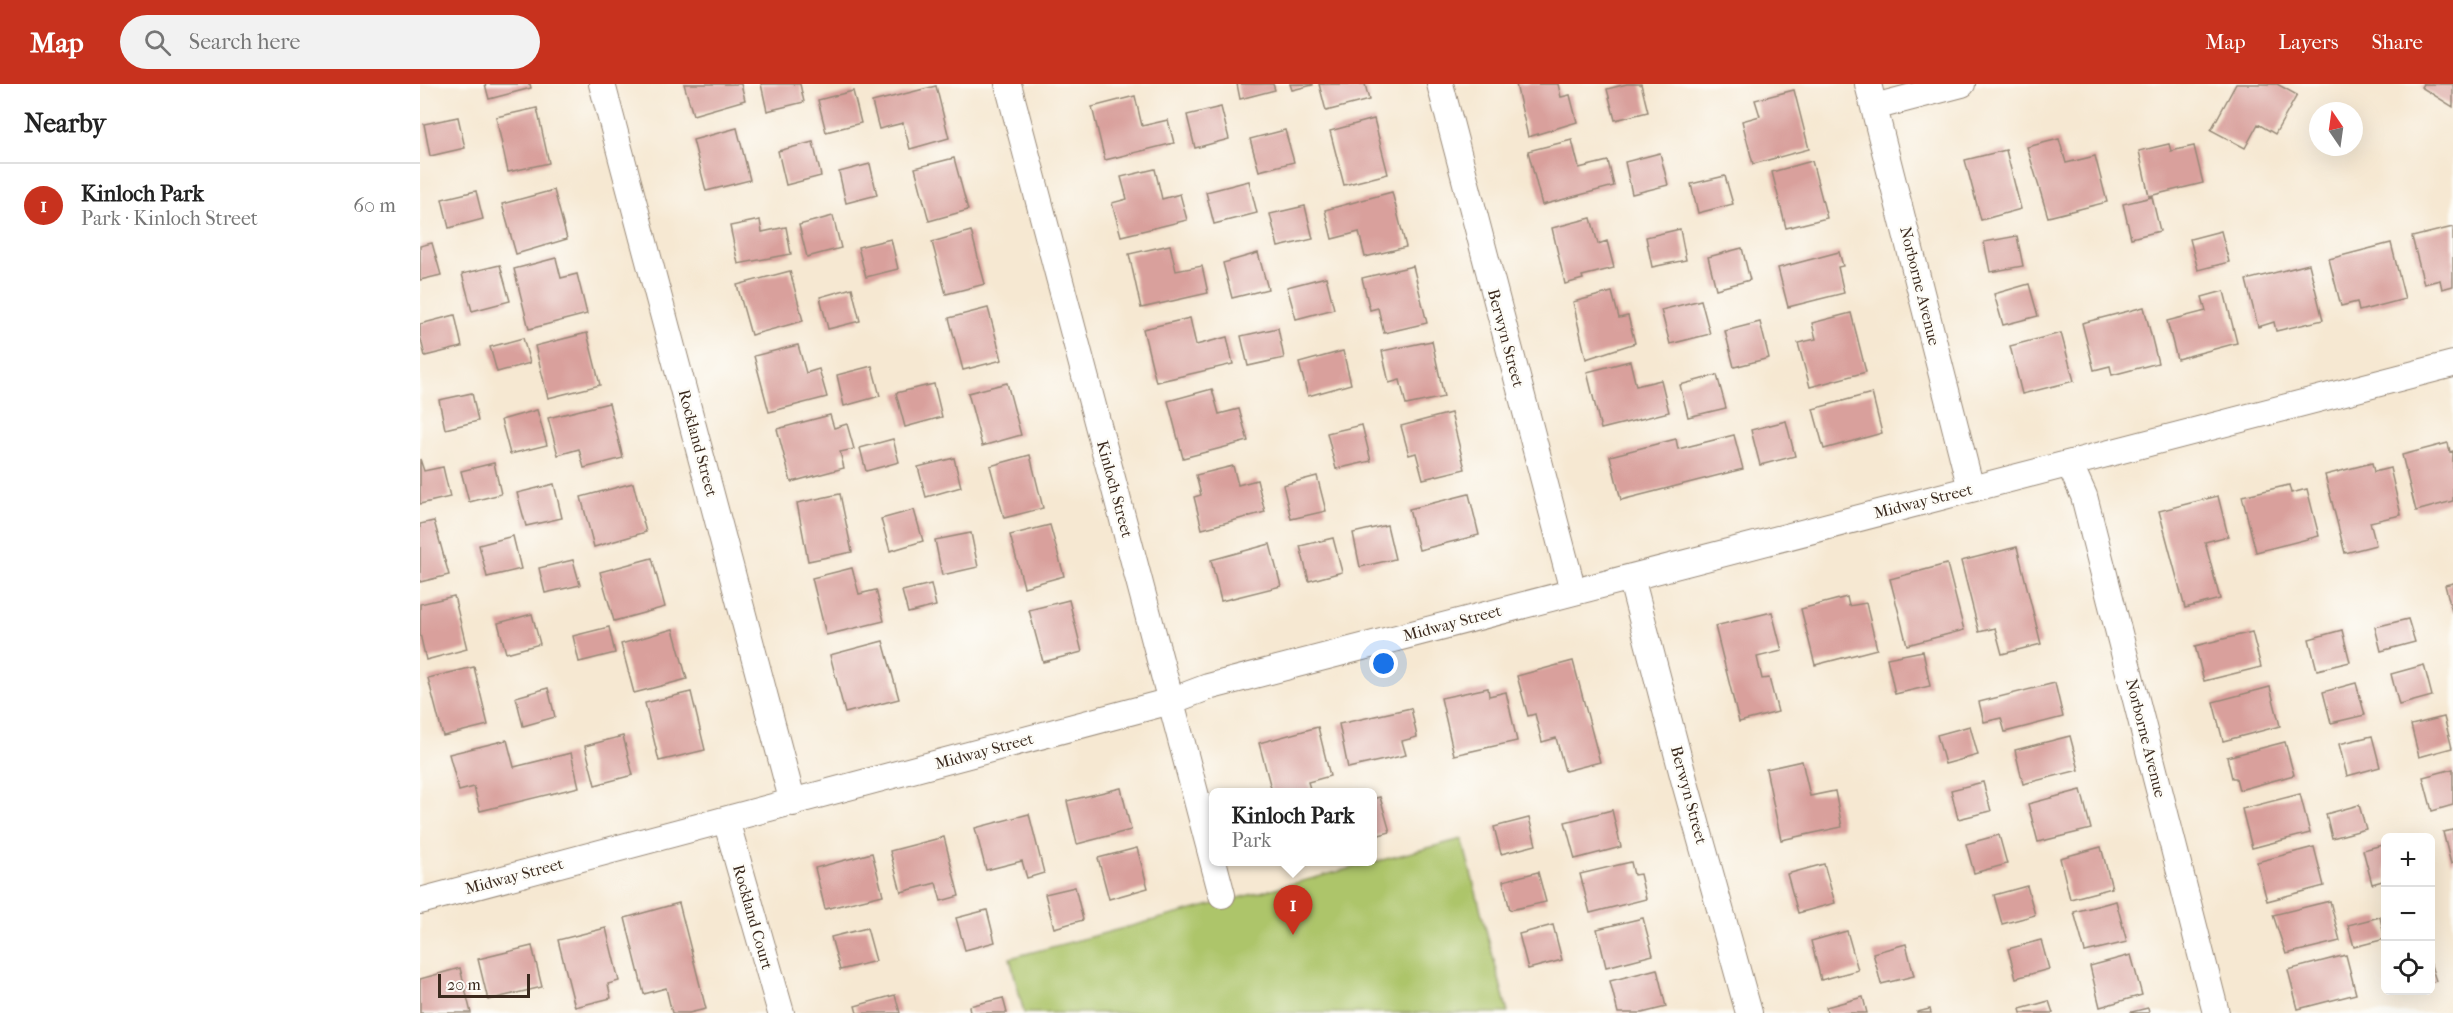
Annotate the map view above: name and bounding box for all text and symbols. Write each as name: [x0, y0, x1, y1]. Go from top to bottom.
search box: [120, 15, 540, 69]
text: Map: [30, 26, 84, 59]
icon: search: [141, 26, 174, 59]
text: Search here: [189, 29, 300, 55]
text: Map: [2205, 30, 2246, 54]
text: Layers: [2279, 30, 2338, 54]
text: Share: [2371, 30, 2423, 54]
north arrow: [2309, 102, 2363, 156]
text: Nearby: [24, 108, 106, 139]
text: Kinloch Park: [81, 181, 204, 207]
text: 1: [40, 194, 47, 217]
text: 60 m: [353, 194, 396, 217]
text: Park · Kinloch Street: [81, 207, 258, 230]
street label: Norborne Avenue: [1896, 224, 1944, 348]
street label: Berwyn Street: [1484, 287, 1528, 389]
street label: Rockland Street: [675, 387, 722, 499]
street label: Kinloch Street: [1093, 438, 1137, 540]
street label: Midway Street: [1872, 480, 1975, 522]
street label: Midway Street: [1401, 601, 1503, 645]
your location: [1369, 649, 1398, 678]
street label: Norborne Avenue: [2122, 676, 2170, 800]
street label: Midway Street: [933, 729, 1035, 773]
street label: Berwyn Street: [1667, 744, 1711, 846]
popup: [1209, 788, 1377, 866]
text: Kinloch Park: [1232, 803, 1354, 829]
text: Park: [1232, 829, 1271, 852]
map controls: [2381, 833, 2435, 995]
button: +: [2381, 833, 2435, 887]
street label: Midway Street: [463, 854, 565, 898]
street label: Rockland Court: [729, 862, 777, 972]
pin: 1: [1274, 886, 1312, 935]
button: −: [2381, 887, 2435, 941]
button: locate: [2381, 941, 2435, 995]
scale bar: [438, 971, 530, 998]
text: 20 m: [447, 975, 481, 994]

